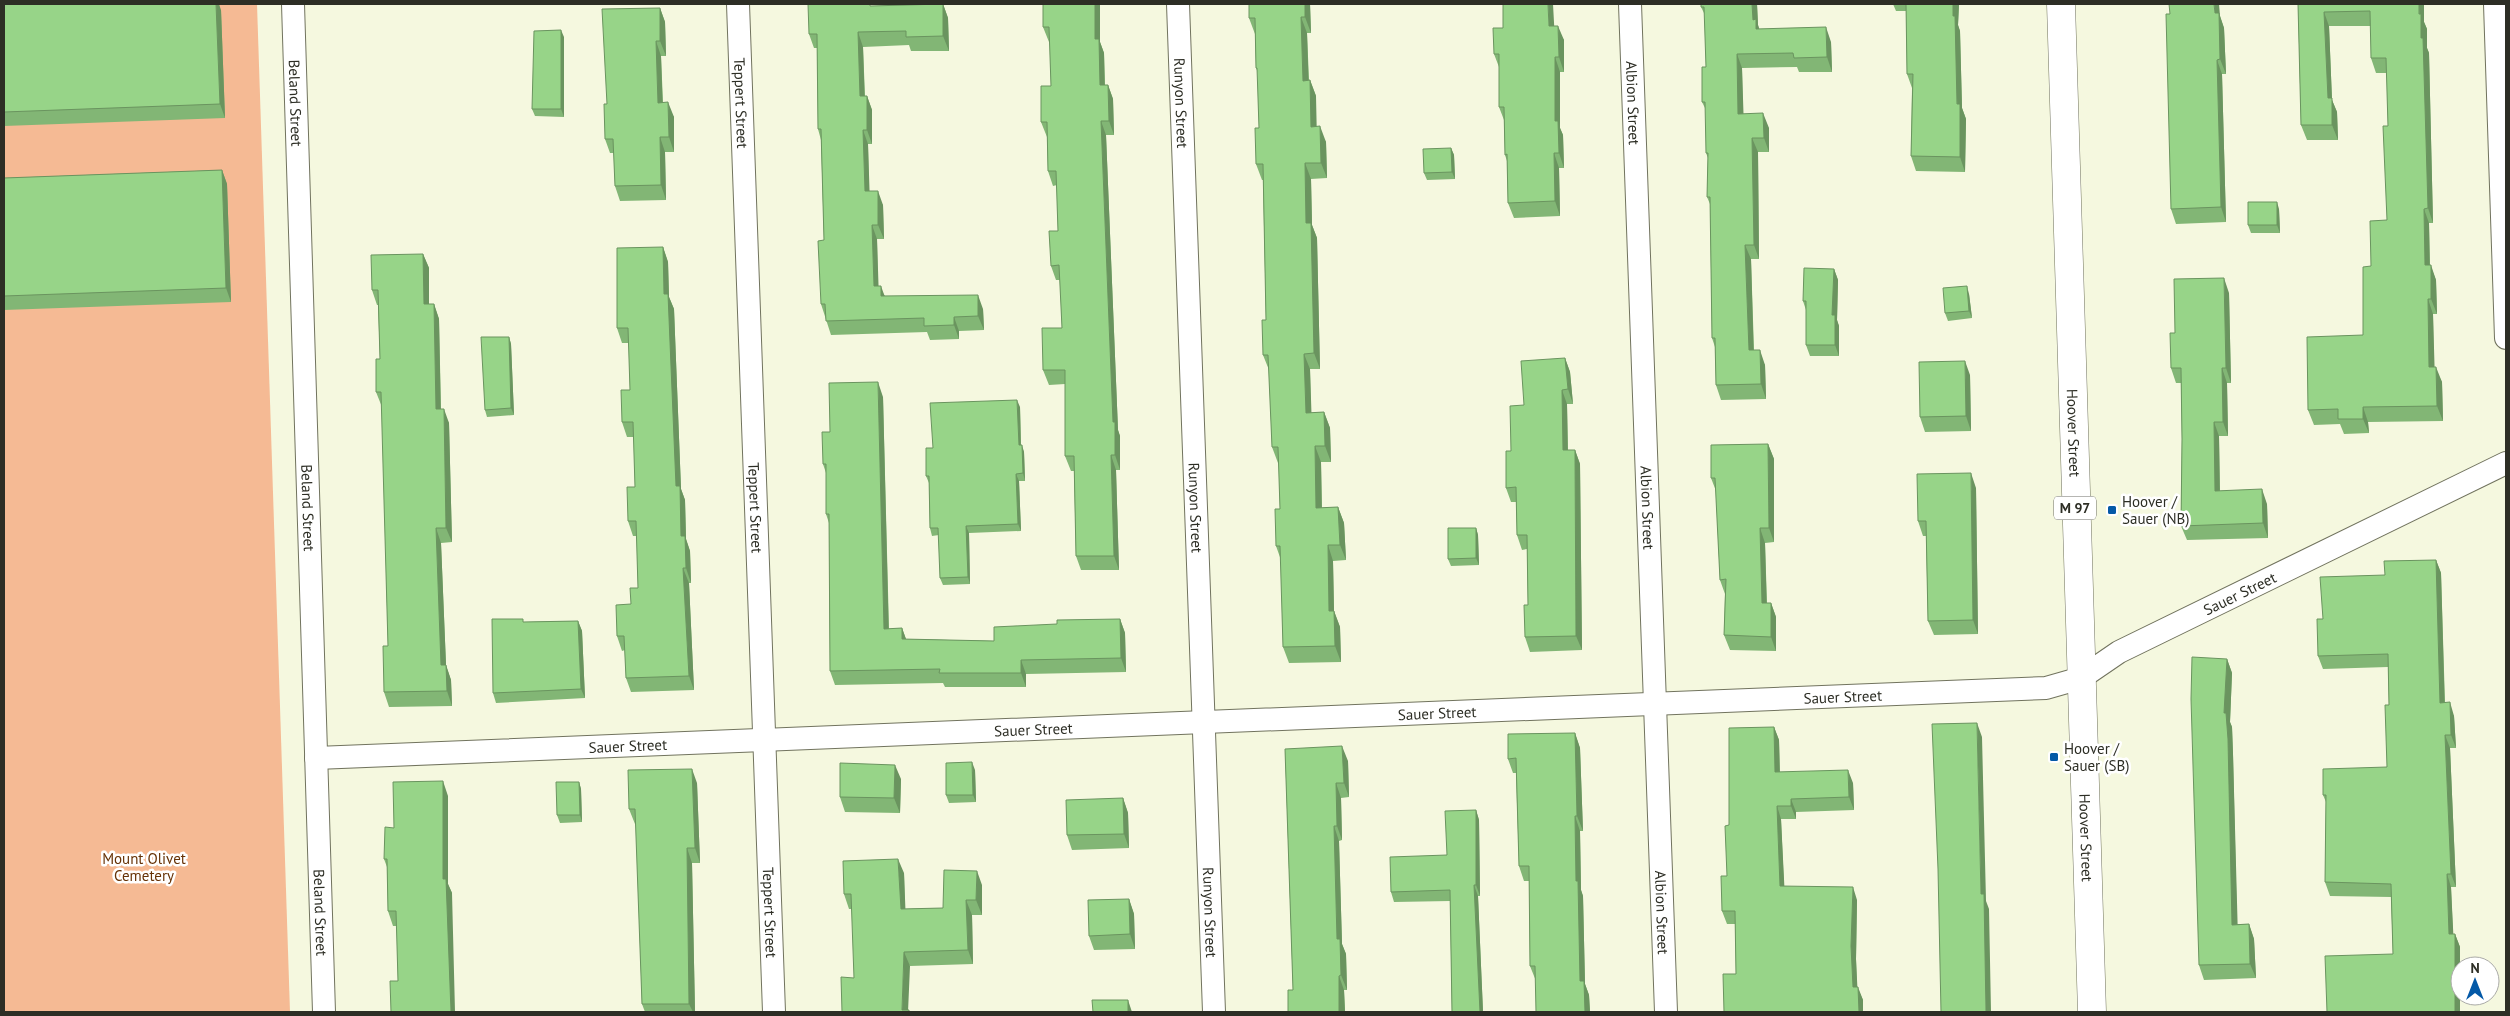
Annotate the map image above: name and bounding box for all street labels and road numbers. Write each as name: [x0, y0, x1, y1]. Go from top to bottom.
street label: Teppert Street: [730, 57, 753, 149]
street label: Runyon Street: [1170, 57, 1193, 149]
street label: Beland Street: [285, 59, 307, 147]
street label: Albion Street: [1623, 61, 1645, 145]
street label: Hoover Street: [2063, 388, 2085, 477]
street label: Teppert Street: [745, 462, 767, 553]
street label: Runyon Street: [1185, 462, 1207, 553]
street label: Beland Street: [298, 464, 319, 551]
street label: Albion Street: [1637, 465, 1659, 550]
road number: M 97: [2054, 496, 2096, 520]
street label: Sauer Street: [2200, 567, 2279, 619]
street label: Sauer Street: [1803, 685, 1882, 707]
street label: Sauer Street: [1397, 702, 1477, 724]
street label: Sauer Street: [994, 718, 1073, 740]
street label: Sauer Street: [588, 734, 667, 756]
street label: Hoover Street: [2076, 793, 2097, 882]
street label: Teppert Street: [759, 867, 782, 958]
street label: Runyon Street: [1199, 867, 1222, 958]
street label: Beland Street: [310, 869, 332, 956]
street label: Albion Street: [1651, 870, 1673, 955]

